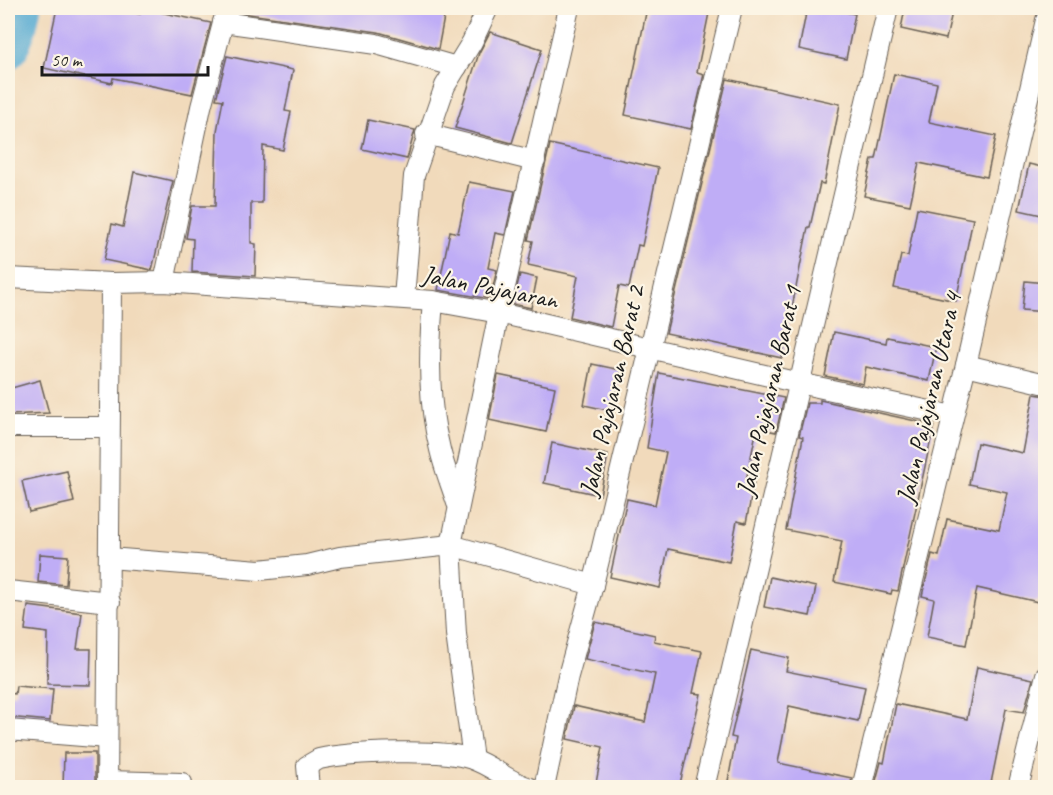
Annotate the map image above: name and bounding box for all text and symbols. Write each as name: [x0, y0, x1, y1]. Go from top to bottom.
scale bar: [42, 39, 208, 77]
text: 50 m: [51, 49, 84, 71]
street label: Jalan Pajajaran: [417, 257, 562, 317]
street label: Jalan Pajajaran Barat 2: [571, 280, 653, 501]
street label: Jalan Pajajaran Barat 1: [728, 281, 810, 501]
street label: Jalan Pajajaran Utara 4: [888, 287, 970, 509]

